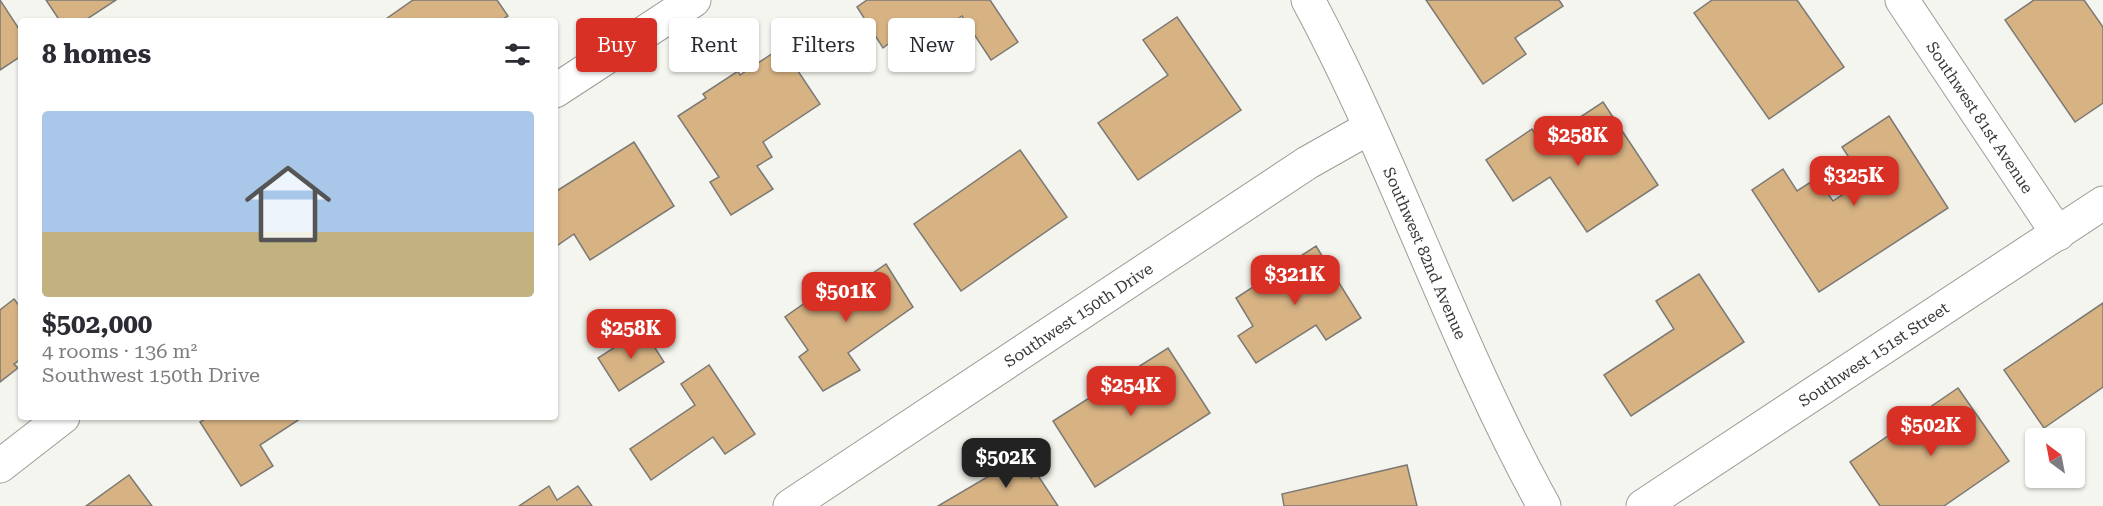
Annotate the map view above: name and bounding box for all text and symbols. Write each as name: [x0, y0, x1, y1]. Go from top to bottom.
chip: Buy: [576, 18, 657, 72]
chip: Rent: [669, 18, 759, 72]
chip: Filters: [771, 18, 876, 72]
chip: New: [888, 18, 975, 72]
icon: filters: [501, 38, 534, 71]
street label: Southwest 81st Avenue: [1922, 38, 2037, 197]
text: 8 homes: [42, 39, 151, 69]
pin: $258K: [1536, 116, 1620, 167]
text: $258K: [1548, 123, 1608, 147]
icon: home: [234, 150, 342, 258]
pin: $325K: [1812, 156, 1896, 207]
text: $325K: [1824, 163, 1884, 187]
street label: Southwest 82nd Avenue: [1379, 164, 1470, 342]
pin: $321K: [1253, 255, 1337, 306]
street label: Southwest 150th Drive: [1001, 259, 1157, 371]
text: $321K: [1265, 262, 1325, 286]
pin: $501K: [804, 272, 888, 323]
text: $501K: [816, 279, 876, 303]
street label: Southwest 151st Street: [1795, 298, 1953, 411]
text: $502,000: [42, 309, 152, 339]
pin: $258K: [589, 309, 673, 360]
text: $258K: [601, 316, 661, 340]
text: 4 rooms · 136 m²: [42, 339, 197, 363]
text: Southwest 150th Drive: [42, 363, 260, 387]
pin: $254K: [1089, 366, 1173, 417]
text: $254K: [1101, 373, 1161, 397]
pin: $502K: [1889, 406, 1973, 457]
text: $502K: [1901, 413, 1961, 437]
north arrow: [2025, 428, 2085, 488]
map controls: [2025, 428, 2085, 488]
pin: $502K: [964, 438, 1048, 489]
text: $502K: [976, 445, 1036, 469]

